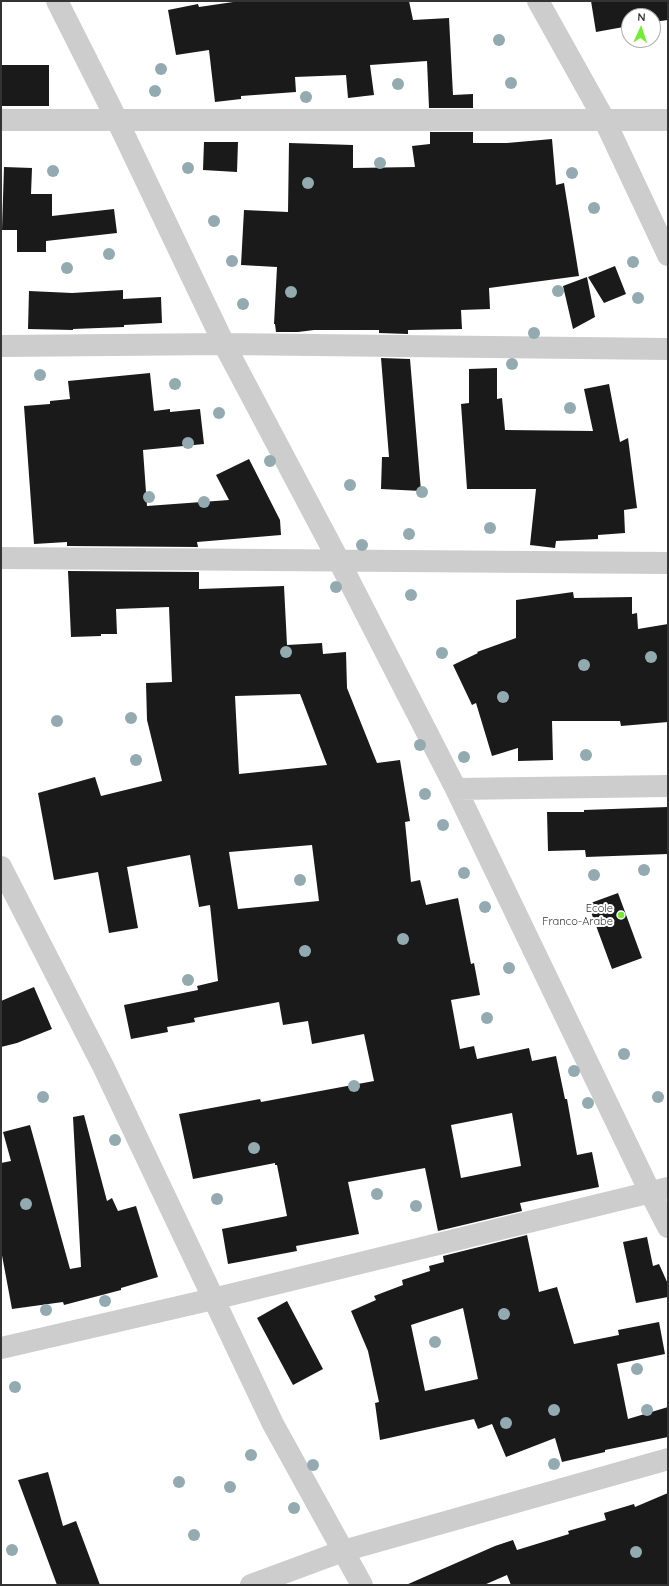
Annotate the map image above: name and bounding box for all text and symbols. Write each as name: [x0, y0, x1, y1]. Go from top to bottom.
north arrow: [621, 8, 661, 48]
text: N: [637, 10, 646, 24]
place label: Ecole Franco-Arabe: [542, 902, 613, 928]
marker: Ecole Franco-Arabe: [616, 910, 626, 920]

